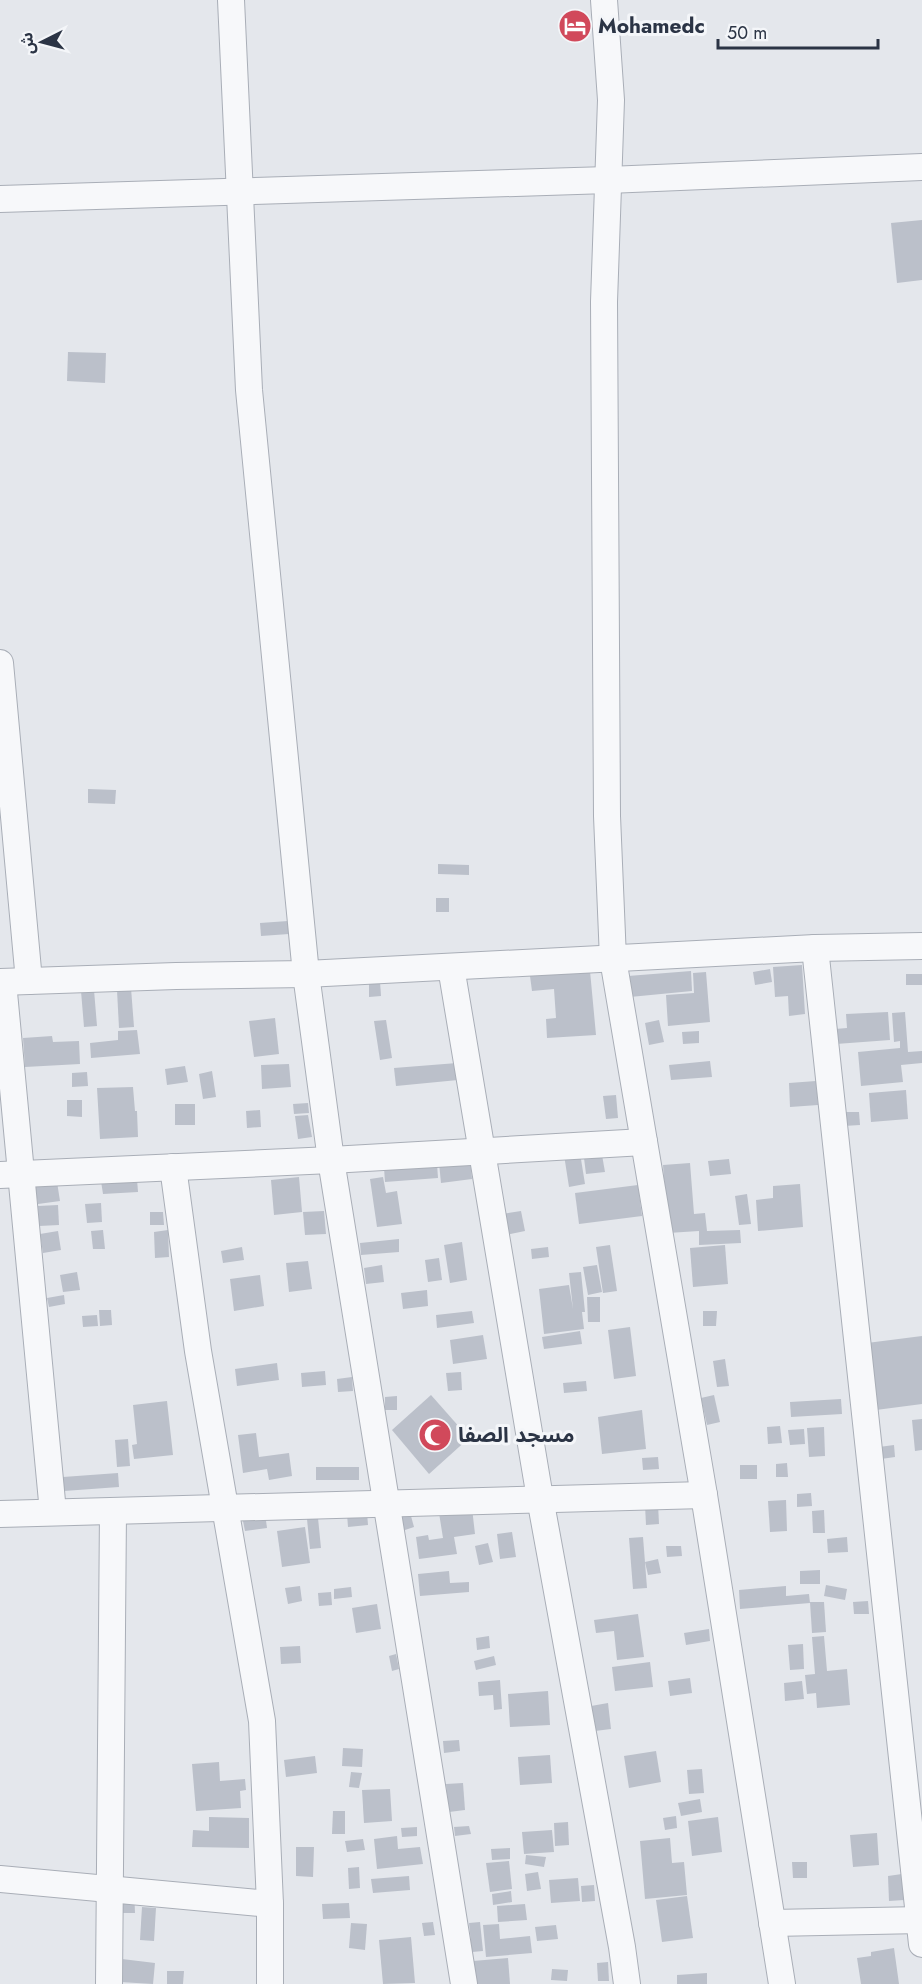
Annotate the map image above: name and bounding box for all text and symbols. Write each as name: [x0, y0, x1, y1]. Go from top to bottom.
hotel icon: Mohamedc: [557, 8, 593, 44]
place label: Mohamedc: [598, 11, 705, 41]
north arrow: [12, 12, 72, 72]
scale bar: [718, 12, 878, 50]
text: 50 m: [727, 20, 767, 46]
text: ش: [15, 31, 40, 56]
mosque icon: مسجد الصفا: [417, 1417, 453, 1453]
place label: مسجد الصفا: [458, 1420, 575, 1450]

